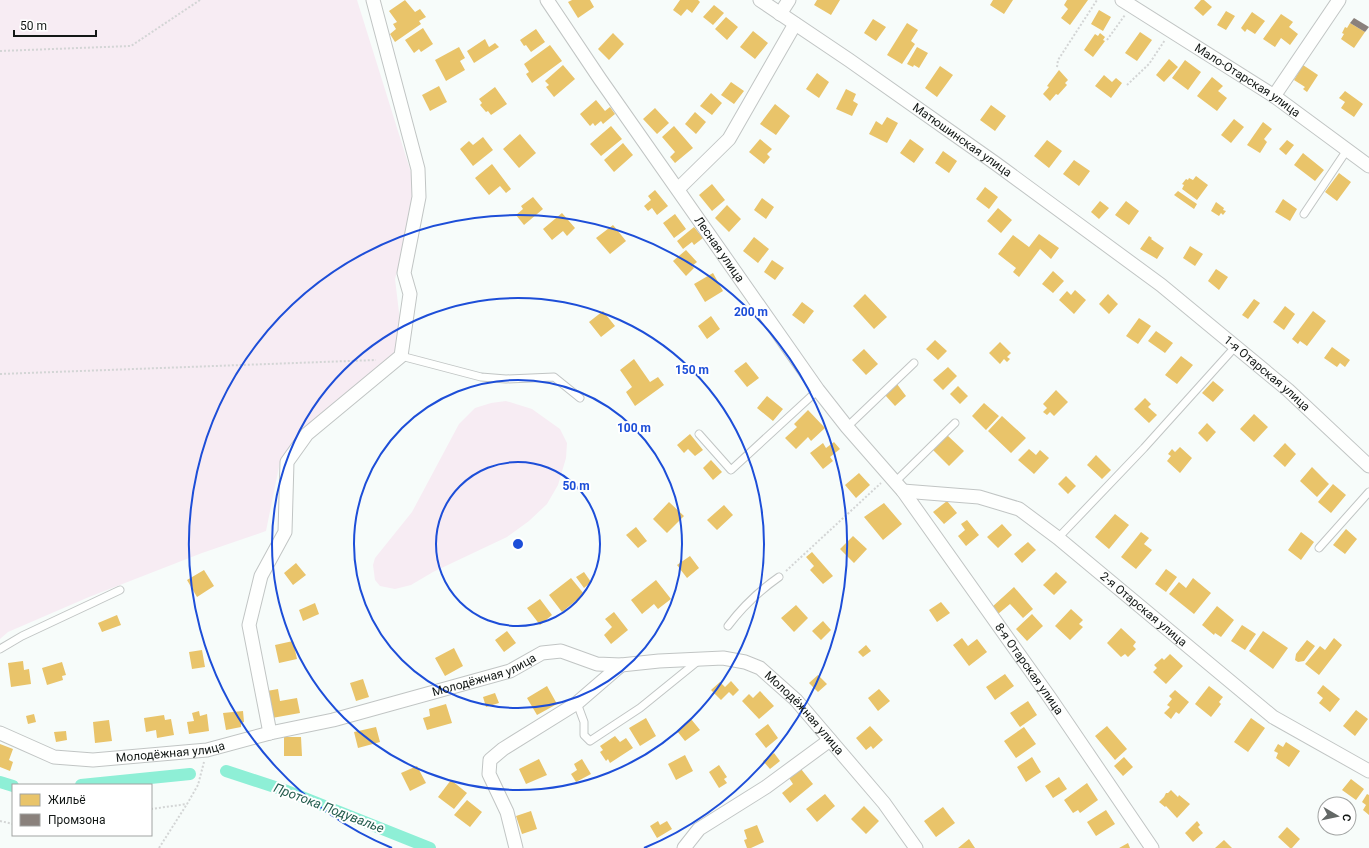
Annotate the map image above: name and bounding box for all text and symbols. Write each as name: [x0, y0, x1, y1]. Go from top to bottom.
scale bar: [14, 12, 96, 38]
text: 50 m: [20, 19, 47, 33]
street label: Мало-Отарская улица: [1192, 41, 1303, 120]
street label: Матюшинская улица: [910, 100, 1014, 180]
street label: Лесная улица: [691, 214, 747, 285]
text: 200 m: [734, 305, 768, 319]
street label: 1-я Отарская улица: [1221, 333, 1313, 414]
text: 150 m: [675, 363, 709, 377]
text: 100 m: [617, 421, 651, 435]
text: 50 m: [562, 479, 590, 493]
centre of rings: [511, 537, 525, 551]
street label: 2-я Отарская улица: [1097, 569, 1190, 649]
street label: 8-я Отарская улица: [992, 620, 1066, 717]
street label: Молодёжная улица: [430, 651, 539, 699]
street label: Молодёжная улица: [762, 668, 847, 758]
street label: Молодёжная улица: [115, 739, 226, 765]
water label: Протока Подувалье: [272, 780, 387, 836]
legend: [12, 784, 152, 836]
text: Жильё: [48, 793, 86, 807]
north arrow: [1317, 796, 1357, 836]
text: Промзона: [48, 813, 105, 827]
text: С: [1339, 813, 1353, 822]

